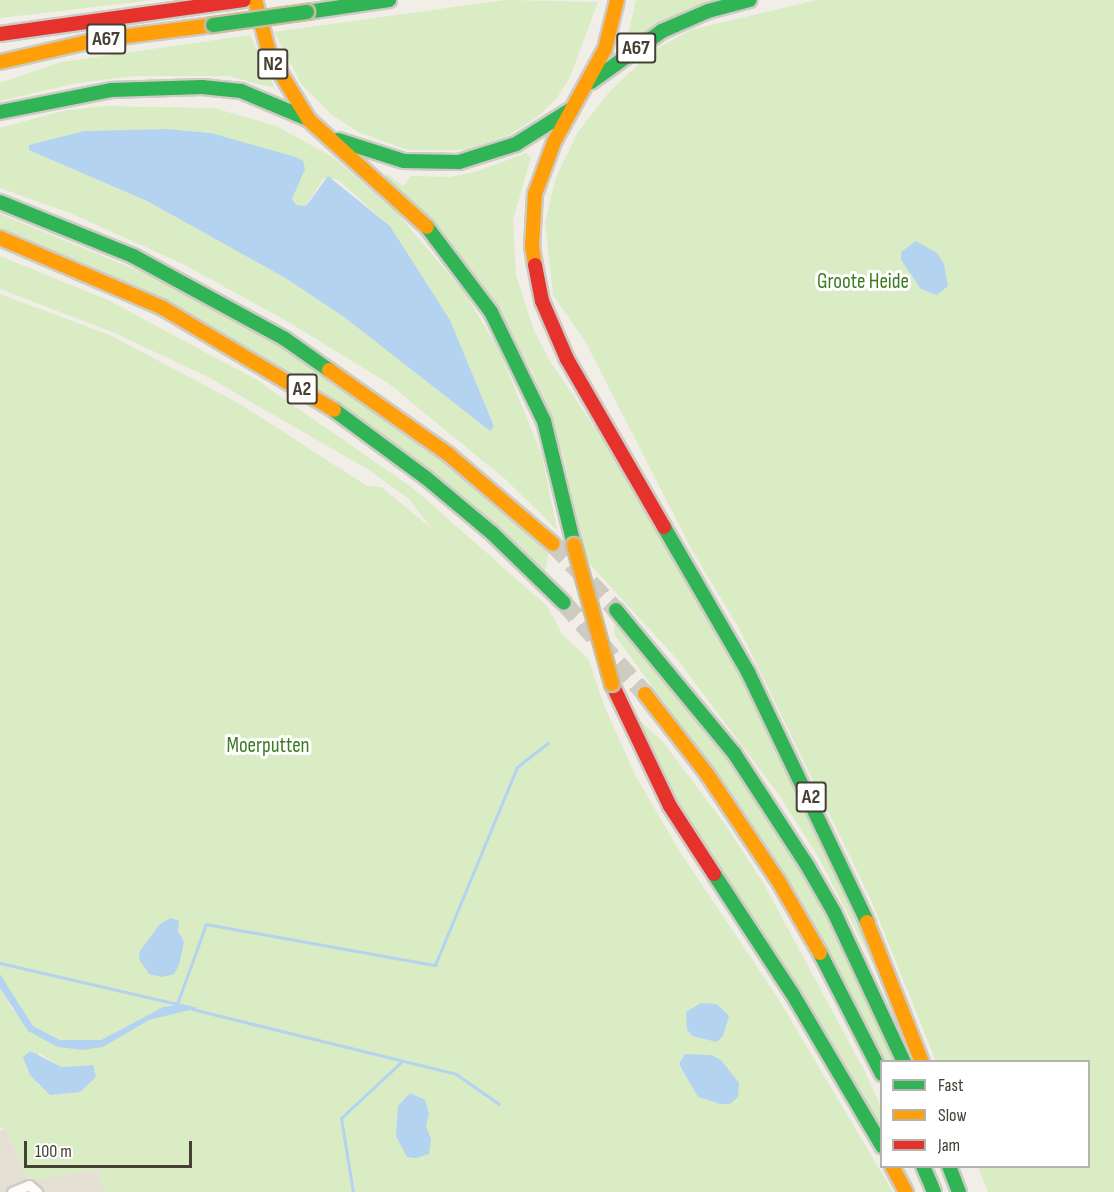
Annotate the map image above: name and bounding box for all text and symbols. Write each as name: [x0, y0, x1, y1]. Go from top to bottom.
road number: A67: [85, 22, 127, 56]
road number: A67: [615, 31, 657, 65]
road number: N2: [256, 47, 290, 81]
park label: Groote Heide: [817, 269, 909, 295]
road number: A2: [286, 372, 318, 406]
park label: Moerputten: [226, 733, 310, 759]
road number: A2: [794, 780, 828, 814]
legend: [880, 1060, 1090, 1168]
text: Fast: [938, 1075, 963, 1096]
text: Slow: [938, 1105, 967, 1126]
scale bar: [27, 1129, 195, 1167]
text: Jam: [938, 1135, 960, 1156]
text: 100 m: [35, 1141, 72, 1162]

